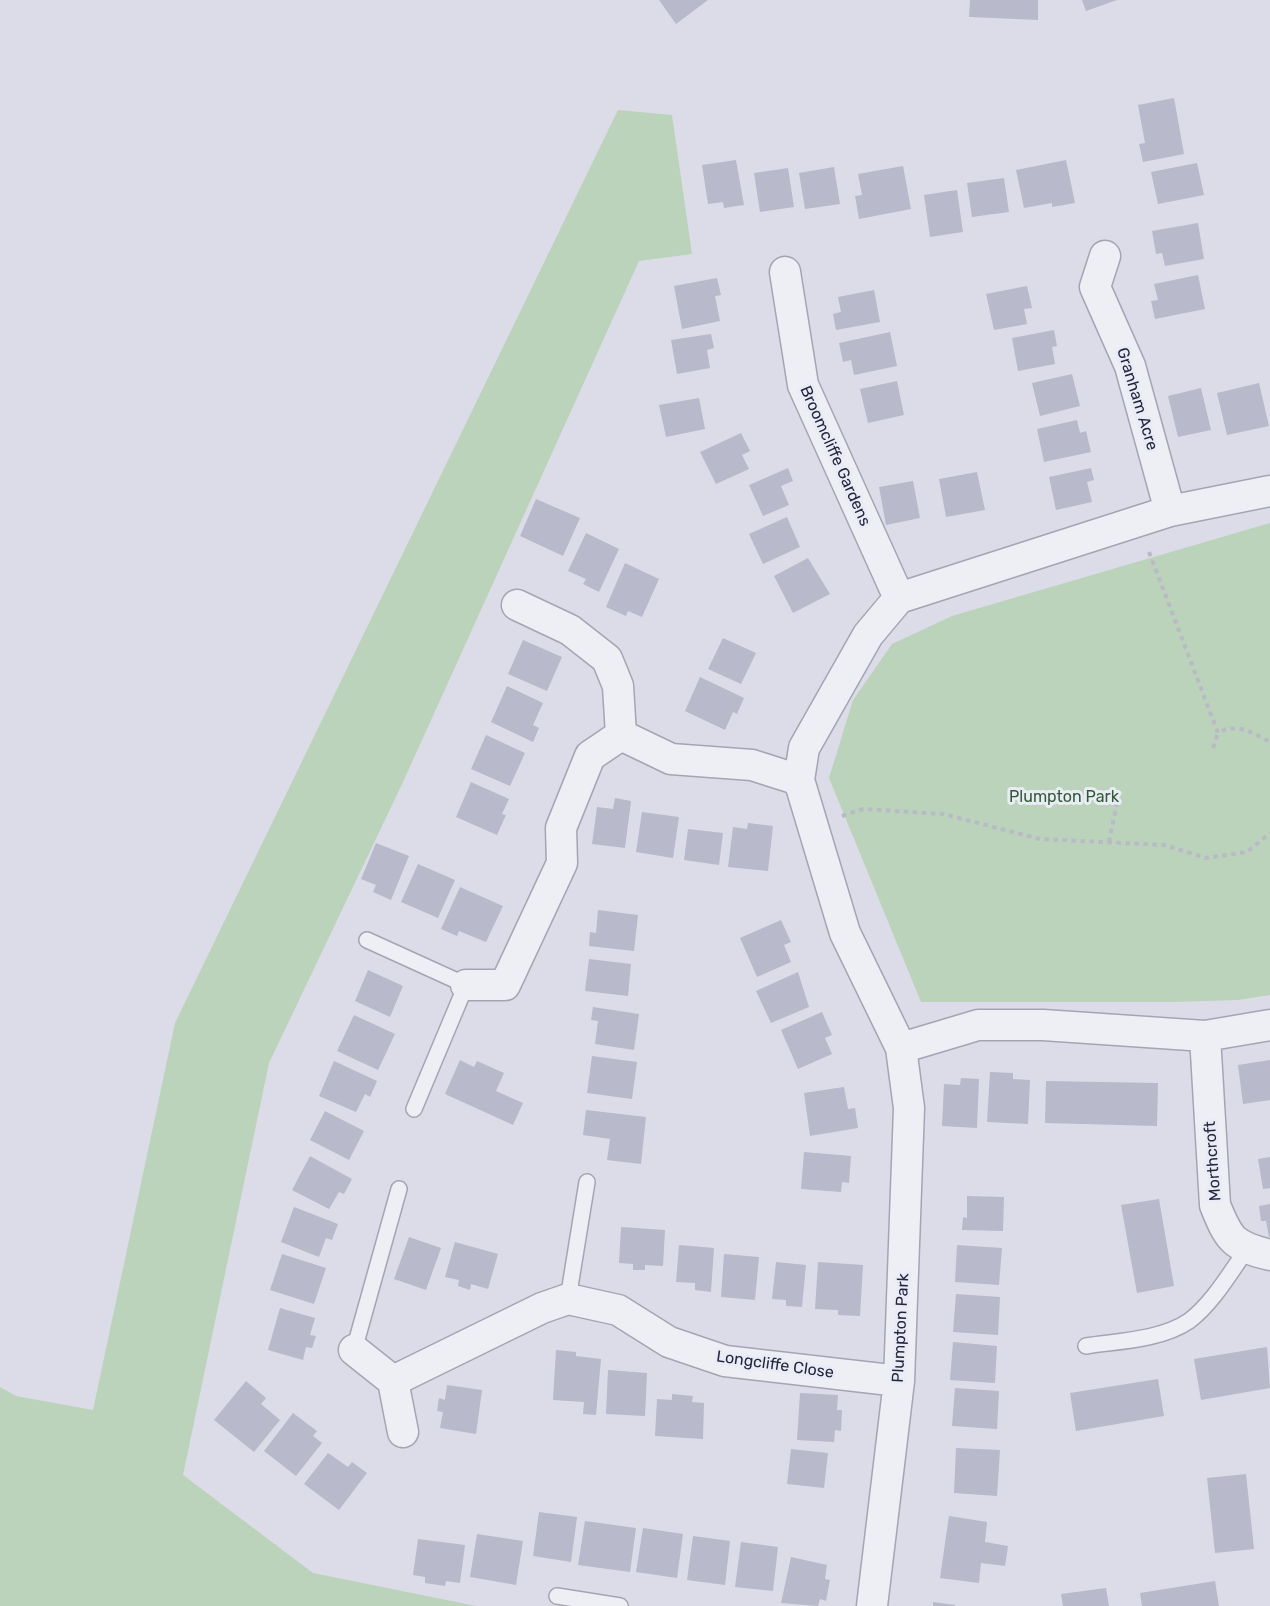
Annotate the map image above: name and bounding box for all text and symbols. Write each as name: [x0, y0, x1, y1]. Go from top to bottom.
street label: Granham Acre: [1112, 345, 1162, 453]
street label: Broomcliffe Gardens: [795, 383, 875, 529]
park label: Plumpton Park: [1009, 787, 1119, 807]
street label: Morthcroft: [1201, 1120, 1225, 1202]
street label: Plumpton Park: [889, 1273, 913, 1383]
street label: Longcliffe Close: [715, 1347, 835, 1383]

